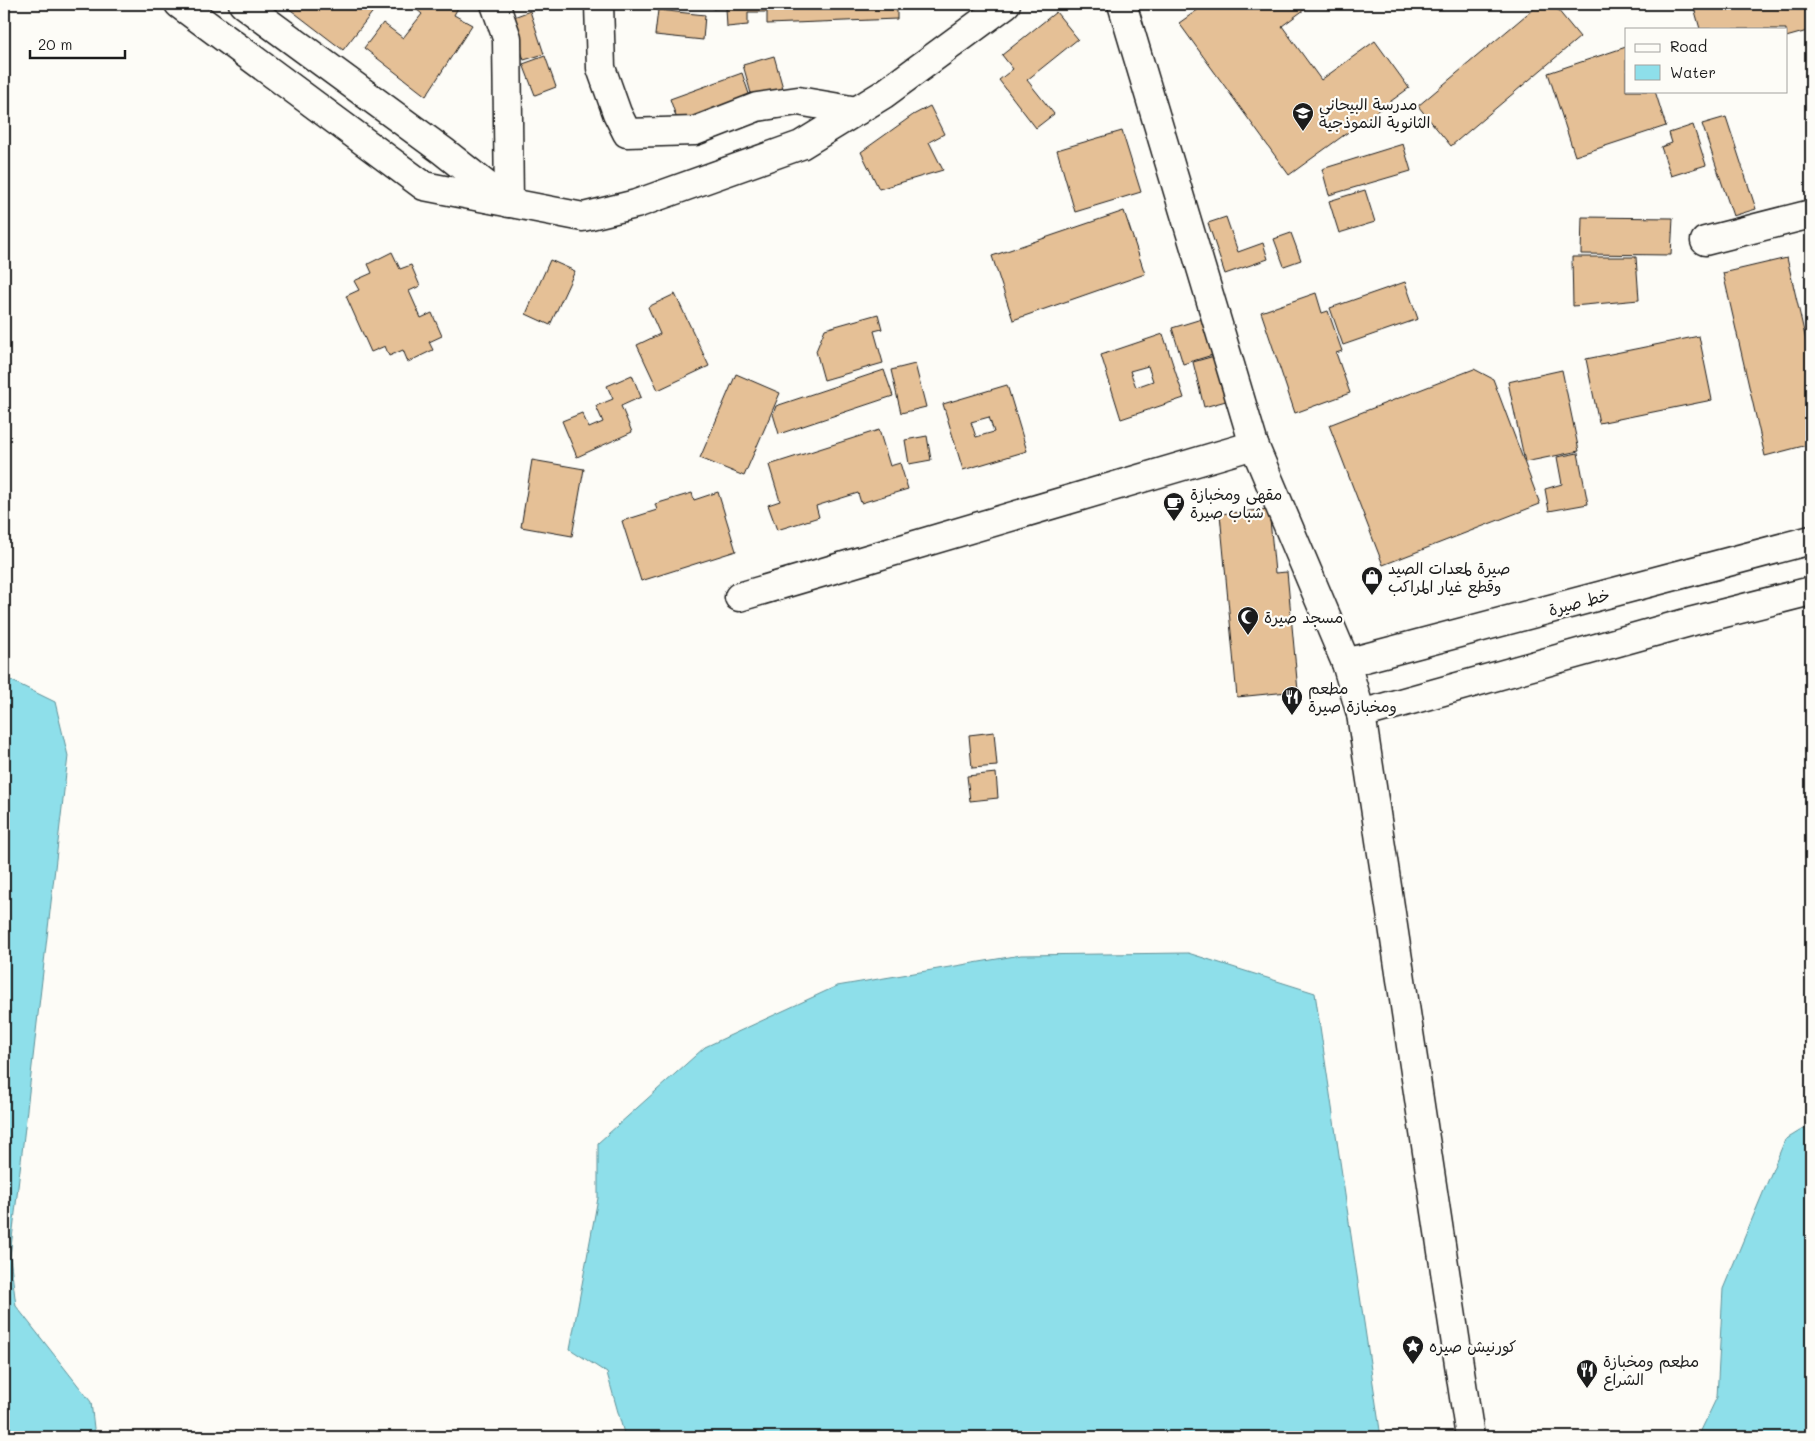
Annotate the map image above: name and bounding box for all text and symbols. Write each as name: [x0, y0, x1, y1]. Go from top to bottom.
scale bar: [30, 28, 125, 60]
legend: [1625, 28, 1788, 92]
text: 20 m: [38, 34, 72, 54]
text: Road: [1670, 36, 1707, 56]
text: Water: [1670, 62, 1716, 82]
place label: مدرسة البيحاني الثانوية النموذجية: [1319, 93, 1430, 133]
school or university icon: مدرسة البيحاني الثانوية النموذجية: [1291, 101, 1315, 132]
place label: مقهى ومخبازة شباب صيرة: [1190, 483, 1282, 522]
cafe icon: مقهى ومخبازة شباب صيرة: [1162, 491, 1186, 522]
place label: صيرة لمعدات الصيد وقطع غيار المراكب: [1388, 557, 1510, 598]
shop icon: صيرة لمعدات الصيد وقطع غيار المراكب: [1360, 565, 1384, 596]
street label: خط صيرة: [1546, 583, 1612, 620]
mosque icon: مسجد صيرة: [1236, 605, 1260, 636]
place label: مسجد صيرة: [1264, 606, 1343, 627]
place label: مطعم ومخبازة صيرة: [1308, 677, 1397, 716]
restaurant icon: مطعم ومخبازة صيرة: [1280, 685, 1304, 716]
place icon: كورنيش صيره: [1401, 1334, 1425, 1365]
place label: كورنيش صيره: [1429, 1335, 1516, 1357]
place label: مطعم ومخبازة الشراع: [1603, 1350, 1699, 1391]
restaurant icon: مطعم ومخبازة الشراع: [1575, 1358, 1599, 1389]

